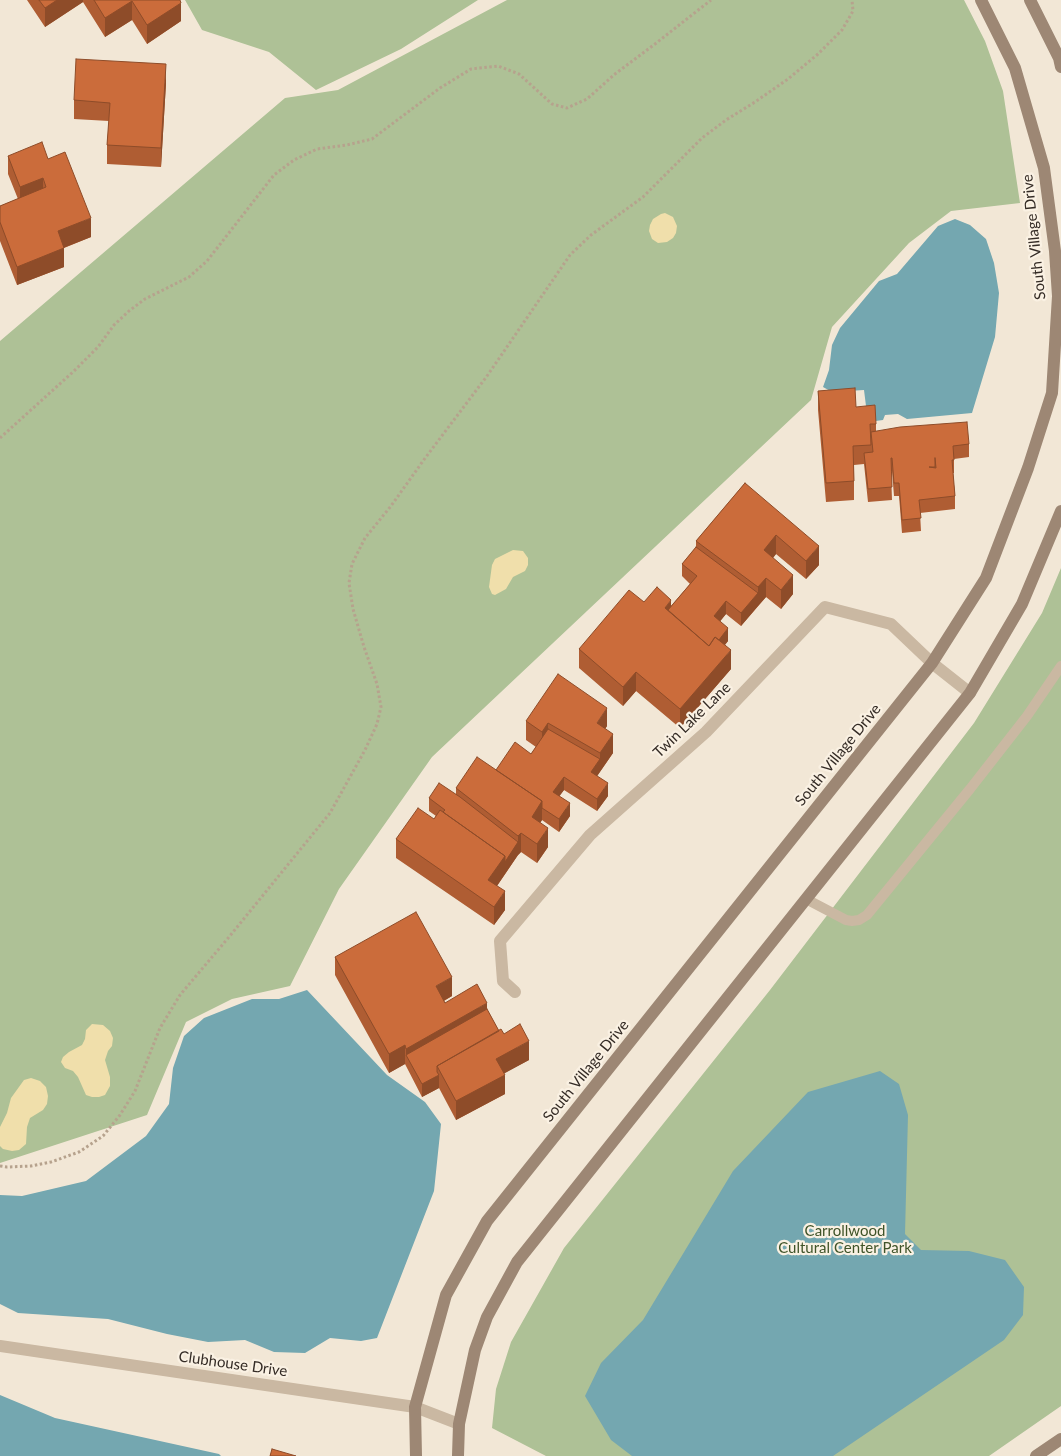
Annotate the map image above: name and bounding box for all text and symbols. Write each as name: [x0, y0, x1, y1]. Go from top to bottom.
street label: South Village Drive: [1018, 173, 1050, 301]
street label: Twin Lake Lane: [650, 679, 734, 761]
street label: South Village Drive: [791, 700, 885, 810]
street label: South Village Drive: [539, 1016, 633, 1126]
park label: Carrollwood Cultural Center Park: [778, 1222, 912, 1257]
street label: Clubhouse Drive: [177, 1347, 289, 1381]

